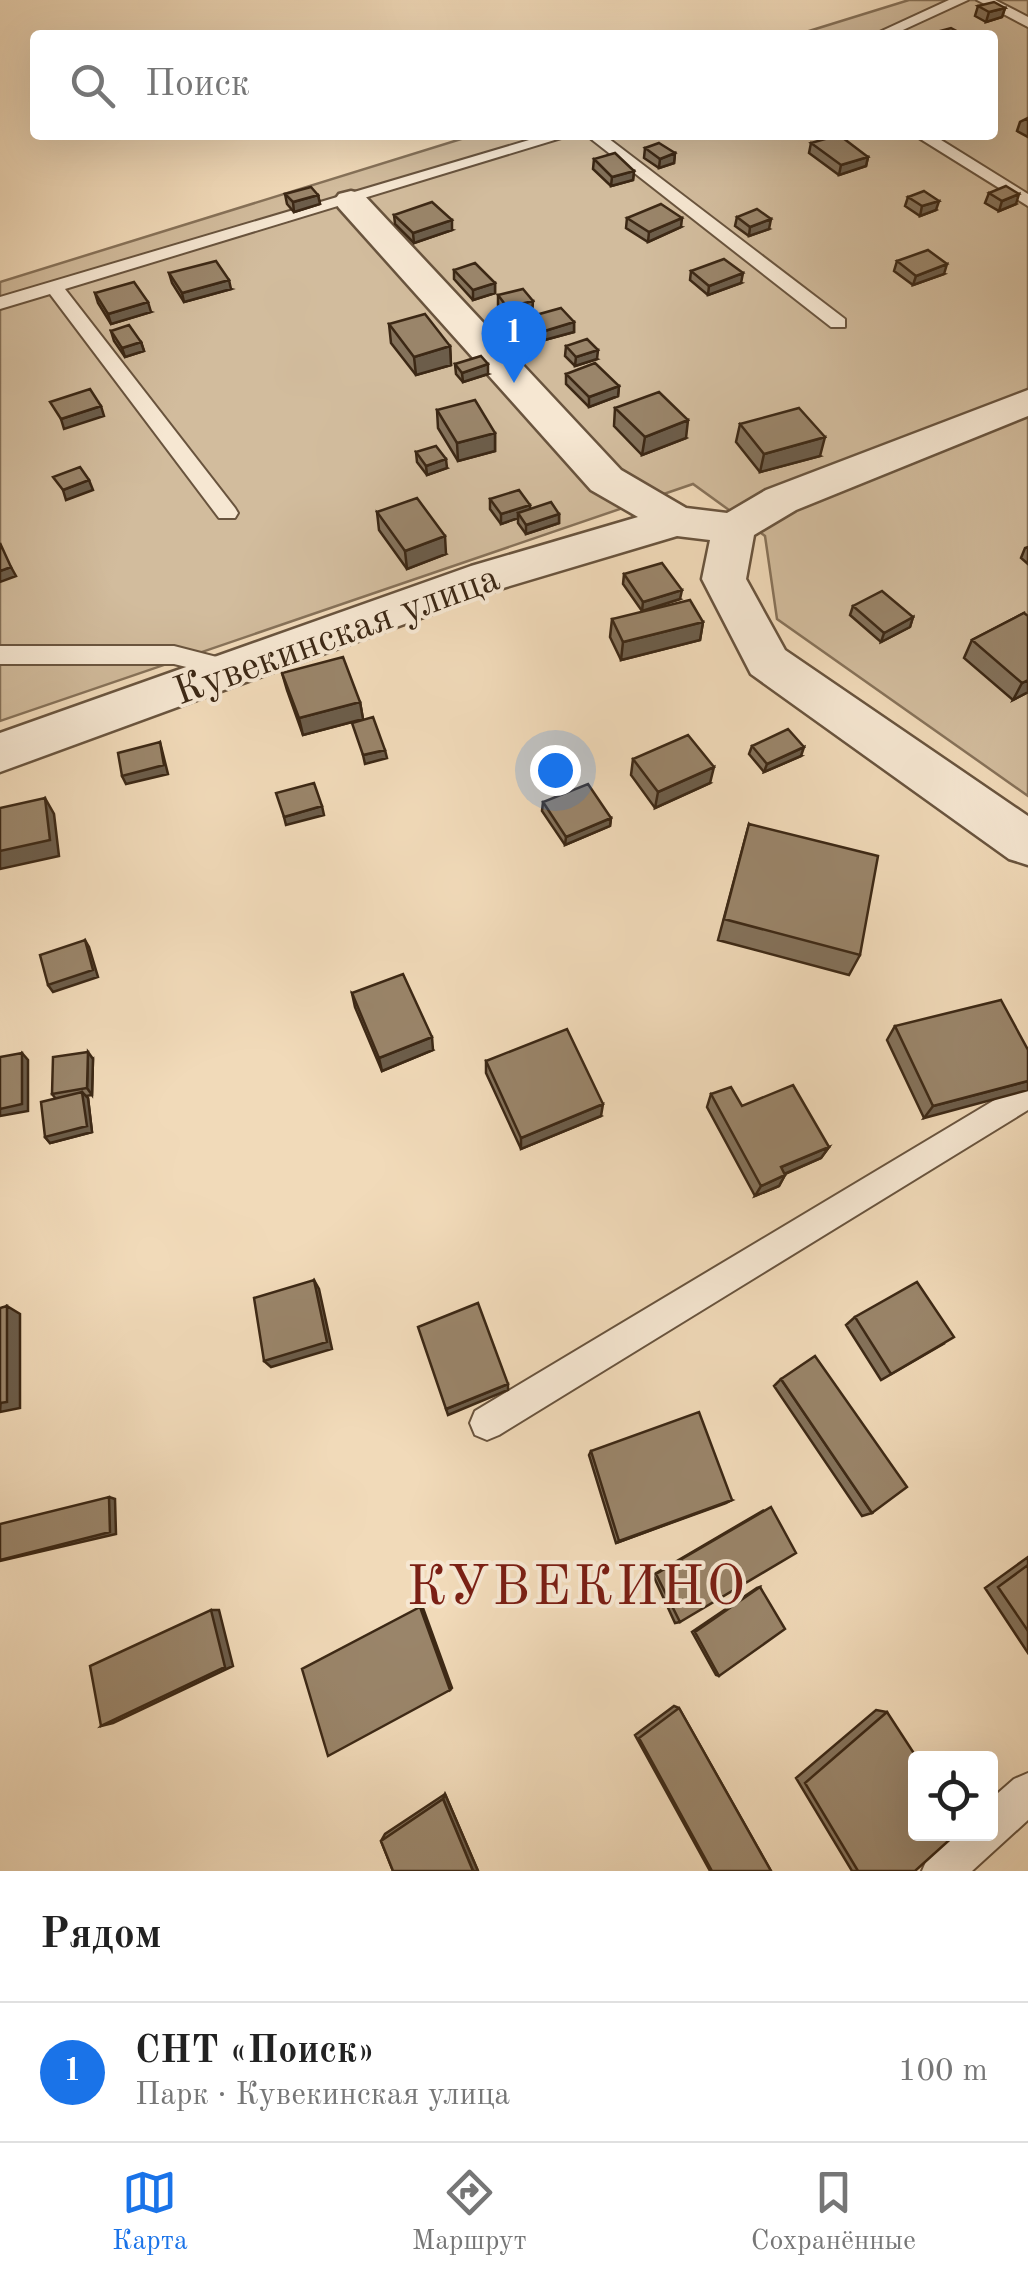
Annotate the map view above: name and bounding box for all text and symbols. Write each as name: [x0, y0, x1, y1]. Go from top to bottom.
search box: [30, 30, 998, 140]
icon: search: [65, 58, 120, 113]
text: Поиск: [145, 66, 250, 104]
pin: 1: [482, 300, 546, 383]
street label: Кувекинская улица: [169, 559, 506, 714]
your location: [530, 745, 581, 796]
district label: КУВЕКИНО: [407, 1562, 747, 1617]
map controls: [908, 1751, 998, 1841]
button: locate: [908, 1751, 998, 1841]
text: Рядом: [40, 1915, 162, 1957]
text: СНТ «Поиск»: [135, 2033, 375, 2071]
text: 1: [63, 2056, 82, 2088]
text: 100 m: [898, 2056, 988, 2088]
text: Парк · Кувекинская улица: [135, 2080, 510, 2112]
tab: Карта: [112, 2165, 188, 2260]
tab: Маршрут: [412, 2165, 527, 2260]
tab: Сохранённые: [751, 2165, 916, 2260]

